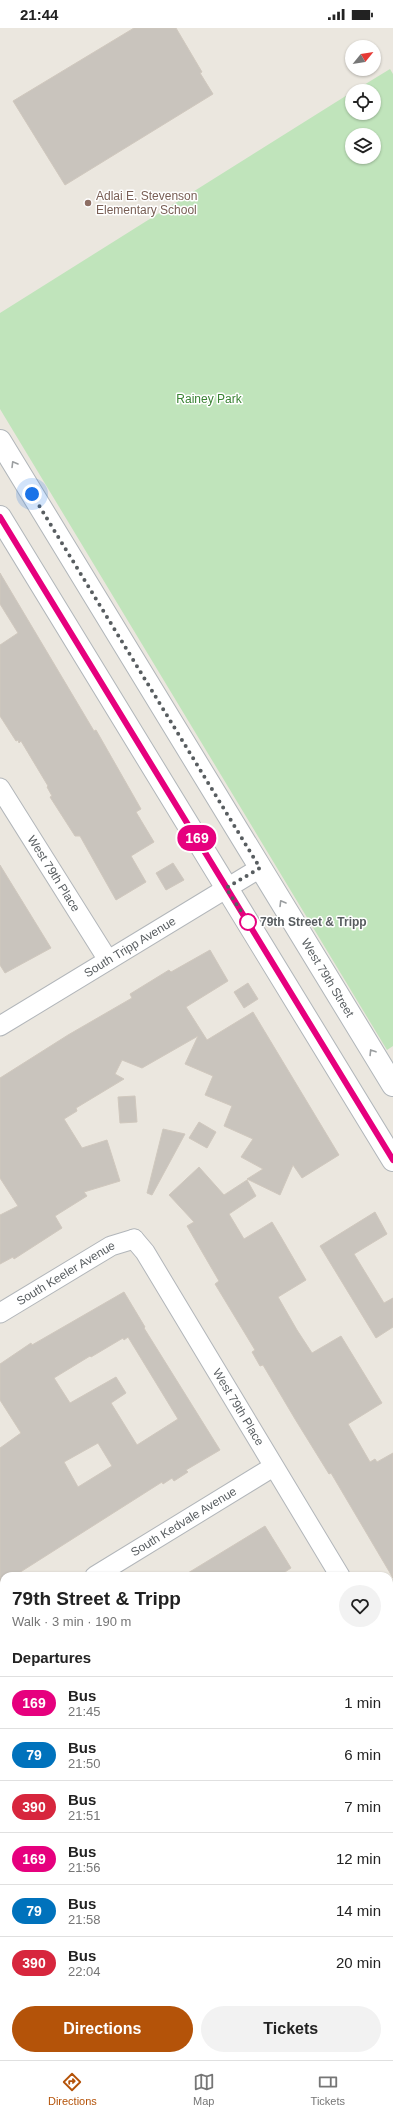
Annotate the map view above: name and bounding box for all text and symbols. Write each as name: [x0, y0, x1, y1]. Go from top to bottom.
text: 21:44: [20, 6, 58, 23]
north arrow: [345, 40, 381, 76]
map controls: [345, 40, 381, 164]
button: locate: [345, 84, 381, 120]
button: layers: [345, 128, 381, 164]
place label: Adlai E. Stevenson Elementary School: [96, 189, 197, 217]
marker: Adlai E. Stevenson Elementary School: [83, 198, 93, 208]
park label: Rainey Park: [176, 392, 243, 406]
one-way arrow: [12, 461, 19, 468]
your location: [22, 484, 42, 504]
line badge: 169: [174, 825, 220, 851]
text: 169: [185, 830, 209, 846]
street label: West 79th Place: [25, 833, 83, 914]
one-way arrow: [279, 900, 286, 907]
marker: 79th Street & Tripp: [239, 913, 257, 931]
street label: South Tripp Avenue: [82, 914, 179, 980]
place label: 79th Street & Tripp: [260, 915, 367, 929]
street label: West 79th Street: [298, 936, 357, 1020]
one-way arrow: [370, 1049, 377, 1056]
street label: South Keeler Avenue: [14, 1238, 117, 1308]
street label: West 79th Place: [210, 1366, 267, 1448]
street label: South Kedvale Avenue: [128, 1484, 239, 1559]
button: heart: [339, 1585, 381, 1627]
text: 79th Street & Tripp: [12, 1588, 181, 1609]
text: Walk · 3 min · 190 m: [12, 1614, 131, 1629]
text: Departures: [12, 1649, 91, 1666]
text: Bus: [68, 1687, 96, 1704]
text: 1 min: [344, 1694, 381, 1711]
text: 169: [22, 1695, 46, 1711]
text: 21:45: [68, 1704, 101, 1719]
text: Bus: [68, 1739, 96, 1756]
text: 6 min: [344, 1746, 381, 1763]
text: 79: [26, 1747, 42, 1763]
text: 21:50: [68, 1756, 101, 1771]
text: Bus: [68, 1791, 96, 1808]
text: 7 min: [344, 1798, 381, 1815]
text: 390: [22, 1799, 46, 1815]
text: 21:51: [68, 1808, 101, 1823]
text: Bus: [68, 1843, 96, 1860]
text: 12 min: [336, 1850, 381, 1867]
text: 169: [22, 1851, 46, 1867]
text: 21:56: [68, 1860, 101, 1875]
text: Bus: [68, 1895, 96, 1912]
text: 14 min: [336, 1902, 381, 1919]
text: 79: [26, 1903, 42, 1919]
text: 21:58: [68, 1912, 101, 1927]
text: Bus: [68, 1947, 96, 1964]
text: 20 min: [336, 1954, 381, 1971]
text: 390: [22, 1955, 46, 1971]
text: 22:04: [68, 1964, 101, 1979]
button: Directions: [12, 2006, 193, 2052]
button: Tickets: [201, 2006, 381, 2052]
tab: Directions: [48, 2071, 97, 2107]
tab: Map: [193, 2071, 215, 2107]
tab: Tickets: [311, 2071, 345, 2107]

